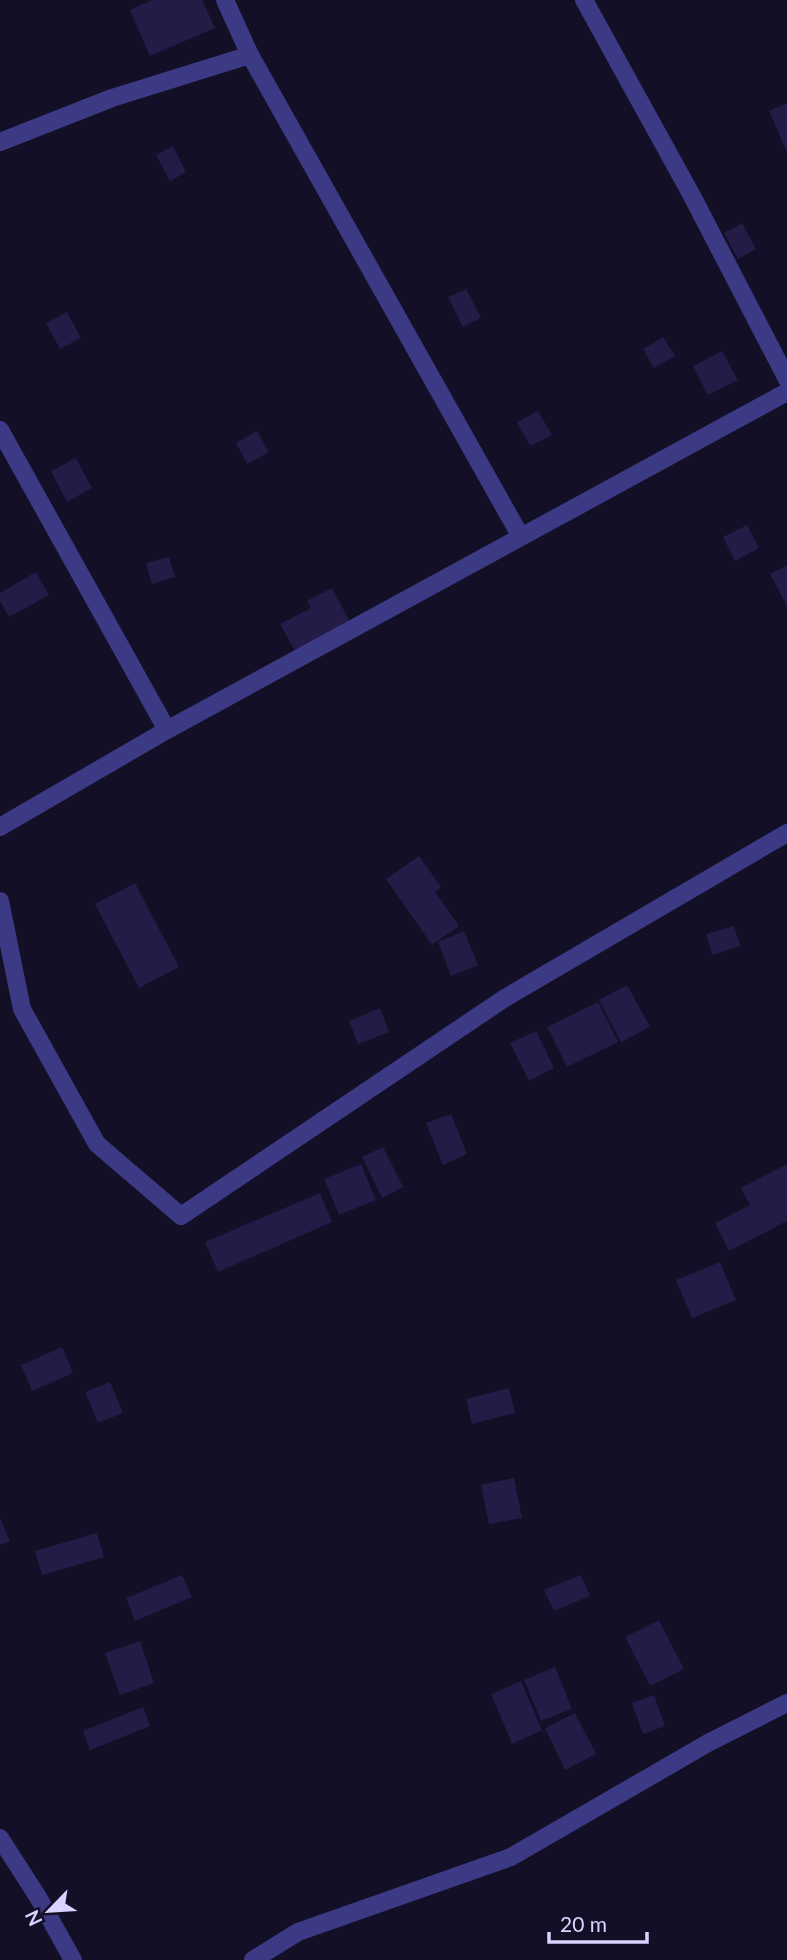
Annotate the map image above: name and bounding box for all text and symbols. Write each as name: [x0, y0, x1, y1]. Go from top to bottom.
north arrow: [14, 1876, 84, 1946]
scale bar: [549, 1900, 647, 1944]
text: N: [20, 1907, 47, 1930]
text: 20 m: [560, 1911, 607, 1936]

